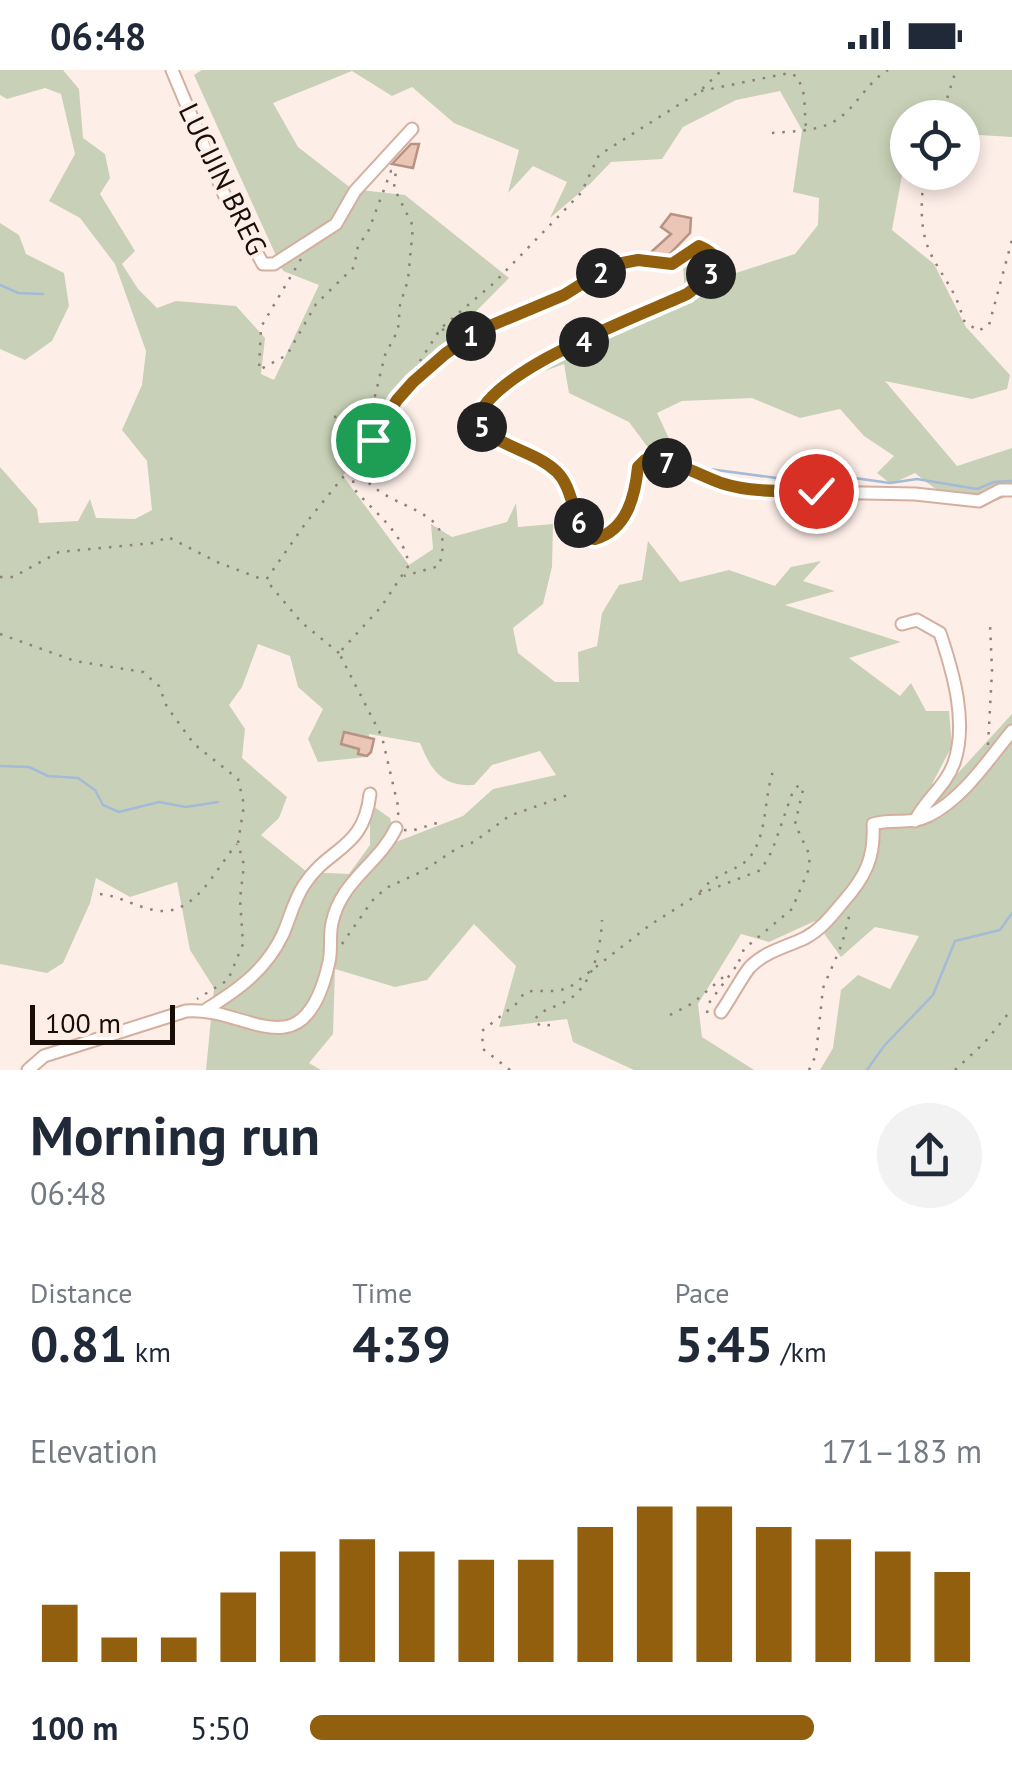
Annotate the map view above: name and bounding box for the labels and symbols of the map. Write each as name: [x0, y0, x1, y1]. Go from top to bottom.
street label: LUCIJIN BREG: [171, 97, 276, 261]
pin: 2: [576, 248, 626, 298]
pin: 3: [686, 249, 736, 299]
pin: 1: [446, 311, 496, 361]
pin: 4: [559, 317, 609, 367]
pin: [331, 398, 416, 483]
pin: 5: [457, 402, 507, 452]
pin: 7: [642, 438, 692, 488]
pin: [774, 449, 859, 534]
pin: 6: [554, 498, 604, 548]
scale bar: [30, 1000, 175, 1044]

